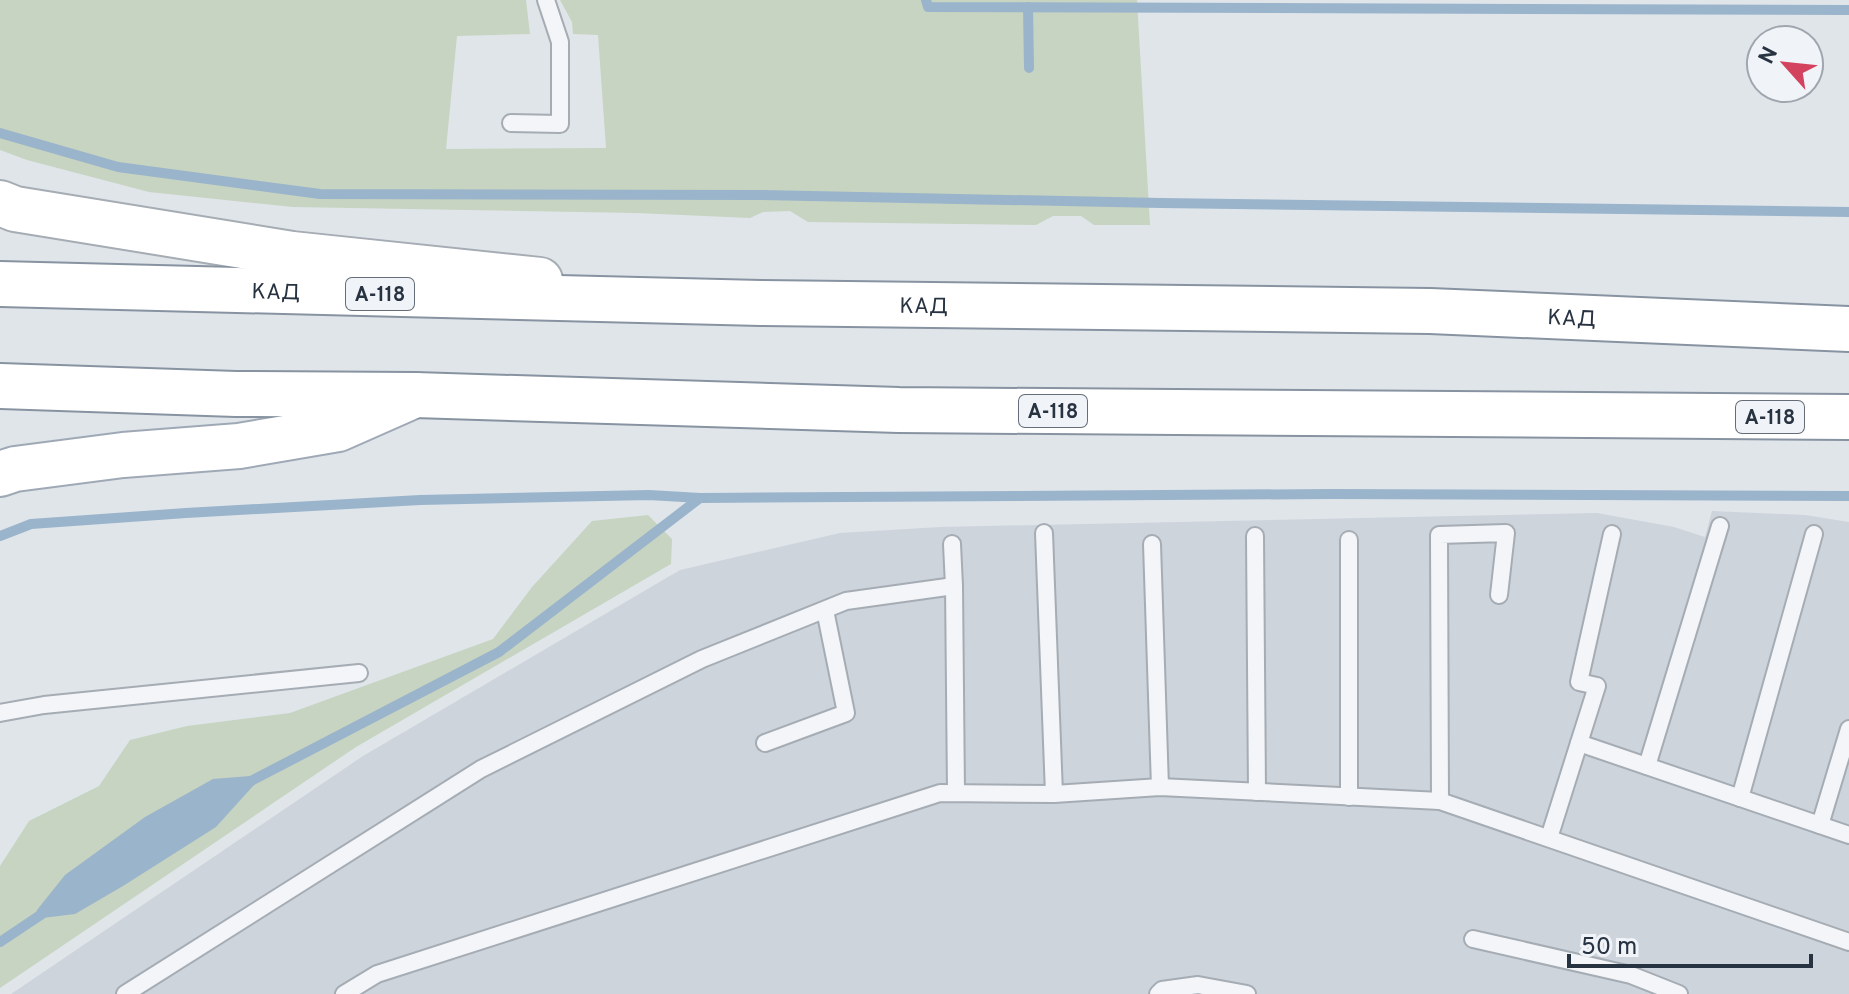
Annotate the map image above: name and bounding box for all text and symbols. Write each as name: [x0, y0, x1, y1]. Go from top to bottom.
north arrow: [1745, 24, 1825, 104]
text: N: [1754, 43, 1785, 69]
road number: А-118: [346, 278, 414, 310]
street label: КАД: [251, 279, 301, 307]
street label: КАД: [899, 294, 948, 321]
street label: КАД: [1547, 305, 1596, 334]
road number: А-118: [1019, 395, 1087, 427]
road number: А-118: [1736, 401, 1804, 433]
scale bar: [1569, 918, 1811, 968]
text: 50 m: [1581, 933, 1637, 963]

